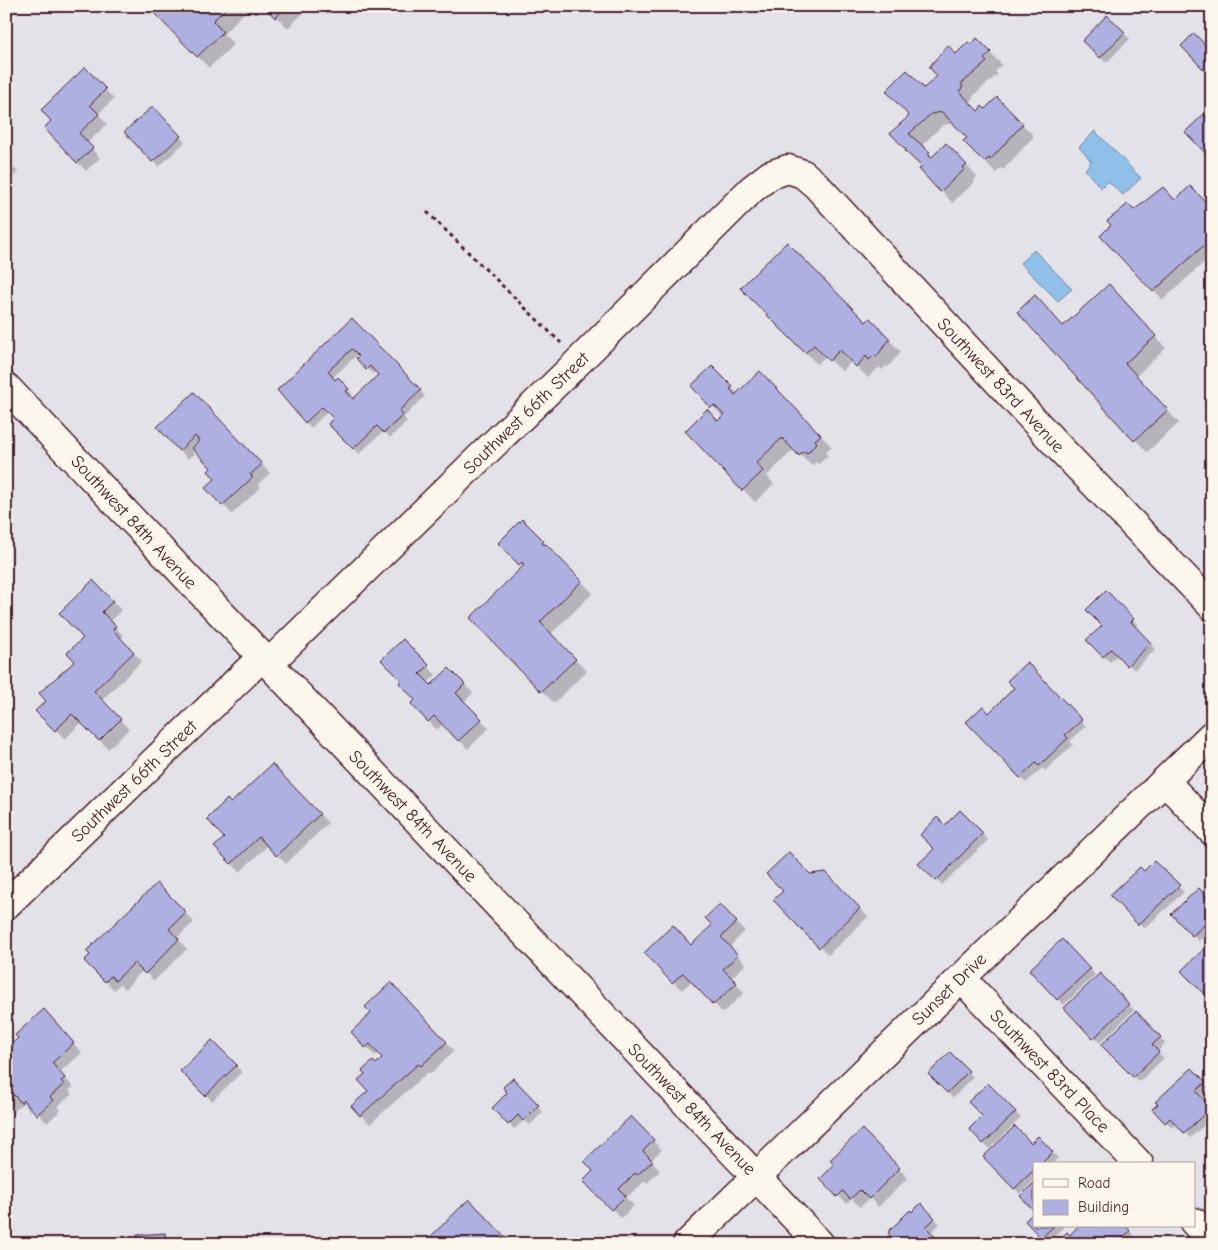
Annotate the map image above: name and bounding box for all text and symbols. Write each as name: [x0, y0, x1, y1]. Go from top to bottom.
street label: Southwest 83rd Avenue: [933, 313, 1069, 457]
street label: Southwest 66th Street: [459, 347, 594, 479]
street label: Southwest 84th Avenue: [66, 451, 201, 594]
street label: Southwest 66th Street: [67, 715, 202, 847]
street label: Southwest 84th Avenue: [344, 746, 481, 887]
street label: Sunset Drive: [908, 949, 991, 1030]
street label: Southwest 83rd Place: [985, 1005, 1114, 1137]
street label: Southwest 84th Avenue: [623, 1039, 760, 1180]
legend: [1033, 1162, 1196, 1228]
text: Road: [1078, 1174, 1110, 1192]
text: Building: [1078, 1198, 1129, 1216]

